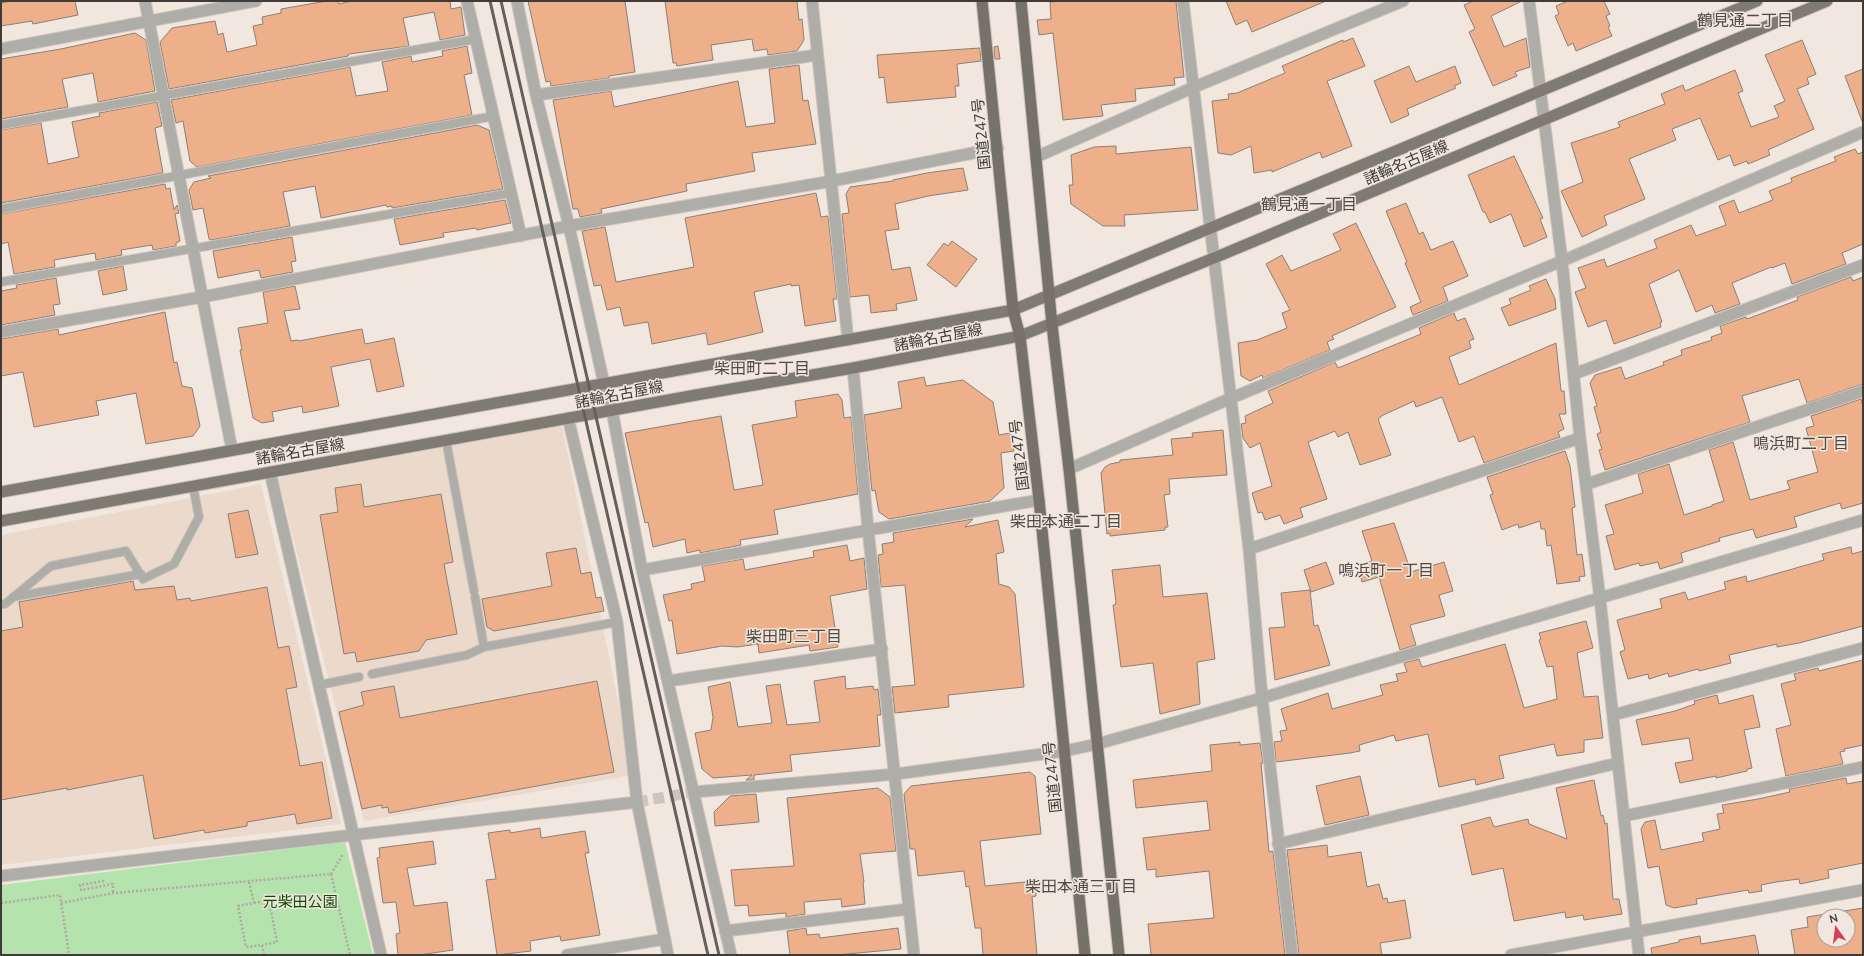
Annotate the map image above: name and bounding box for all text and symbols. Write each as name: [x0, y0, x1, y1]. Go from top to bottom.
district label: 鶴見通二丁目: [1697, 10, 1793, 30]
street label: 国道247号: [968, 97, 994, 171]
street label: 諸輪名古屋線: [1361, 136, 1451, 188]
district label: 鶴見通一丁目: [1261, 194, 1357, 214]
street label: 諸輪名古屋線: [892, 319, 984, 355]
district label: 柴田町二丁目: [714, 358, 810, 378]
street label: 諸輪名古屋線: [573, 376, 665, 412]
street label: 国道247号: [1005, 418, 1033, 492]
district label: 鳴浜町二丁目: [1753, 433, 1849, 453]
street label: 諸輪名古屋線: [254, 434, 346, 468]
district label: 柴田本通二丁目: [1010, 511, 1122, 531]
district label: 鳴浜町一丁目: [1338, 560, 1434, 580]
district label: 柴田町三丁目: [746, 626, 842, 646]
street label: 国道247号: [1039, 740, 1065, 814]
district label: 柴田本通三丁目: [1025, 876, 1137, 896]
park label: 元柴田公園: [262, 892, 338, 911]
north arrow: [1816, 908, 1856, 948]
text: N: [1828, 910, 1839, 926]

